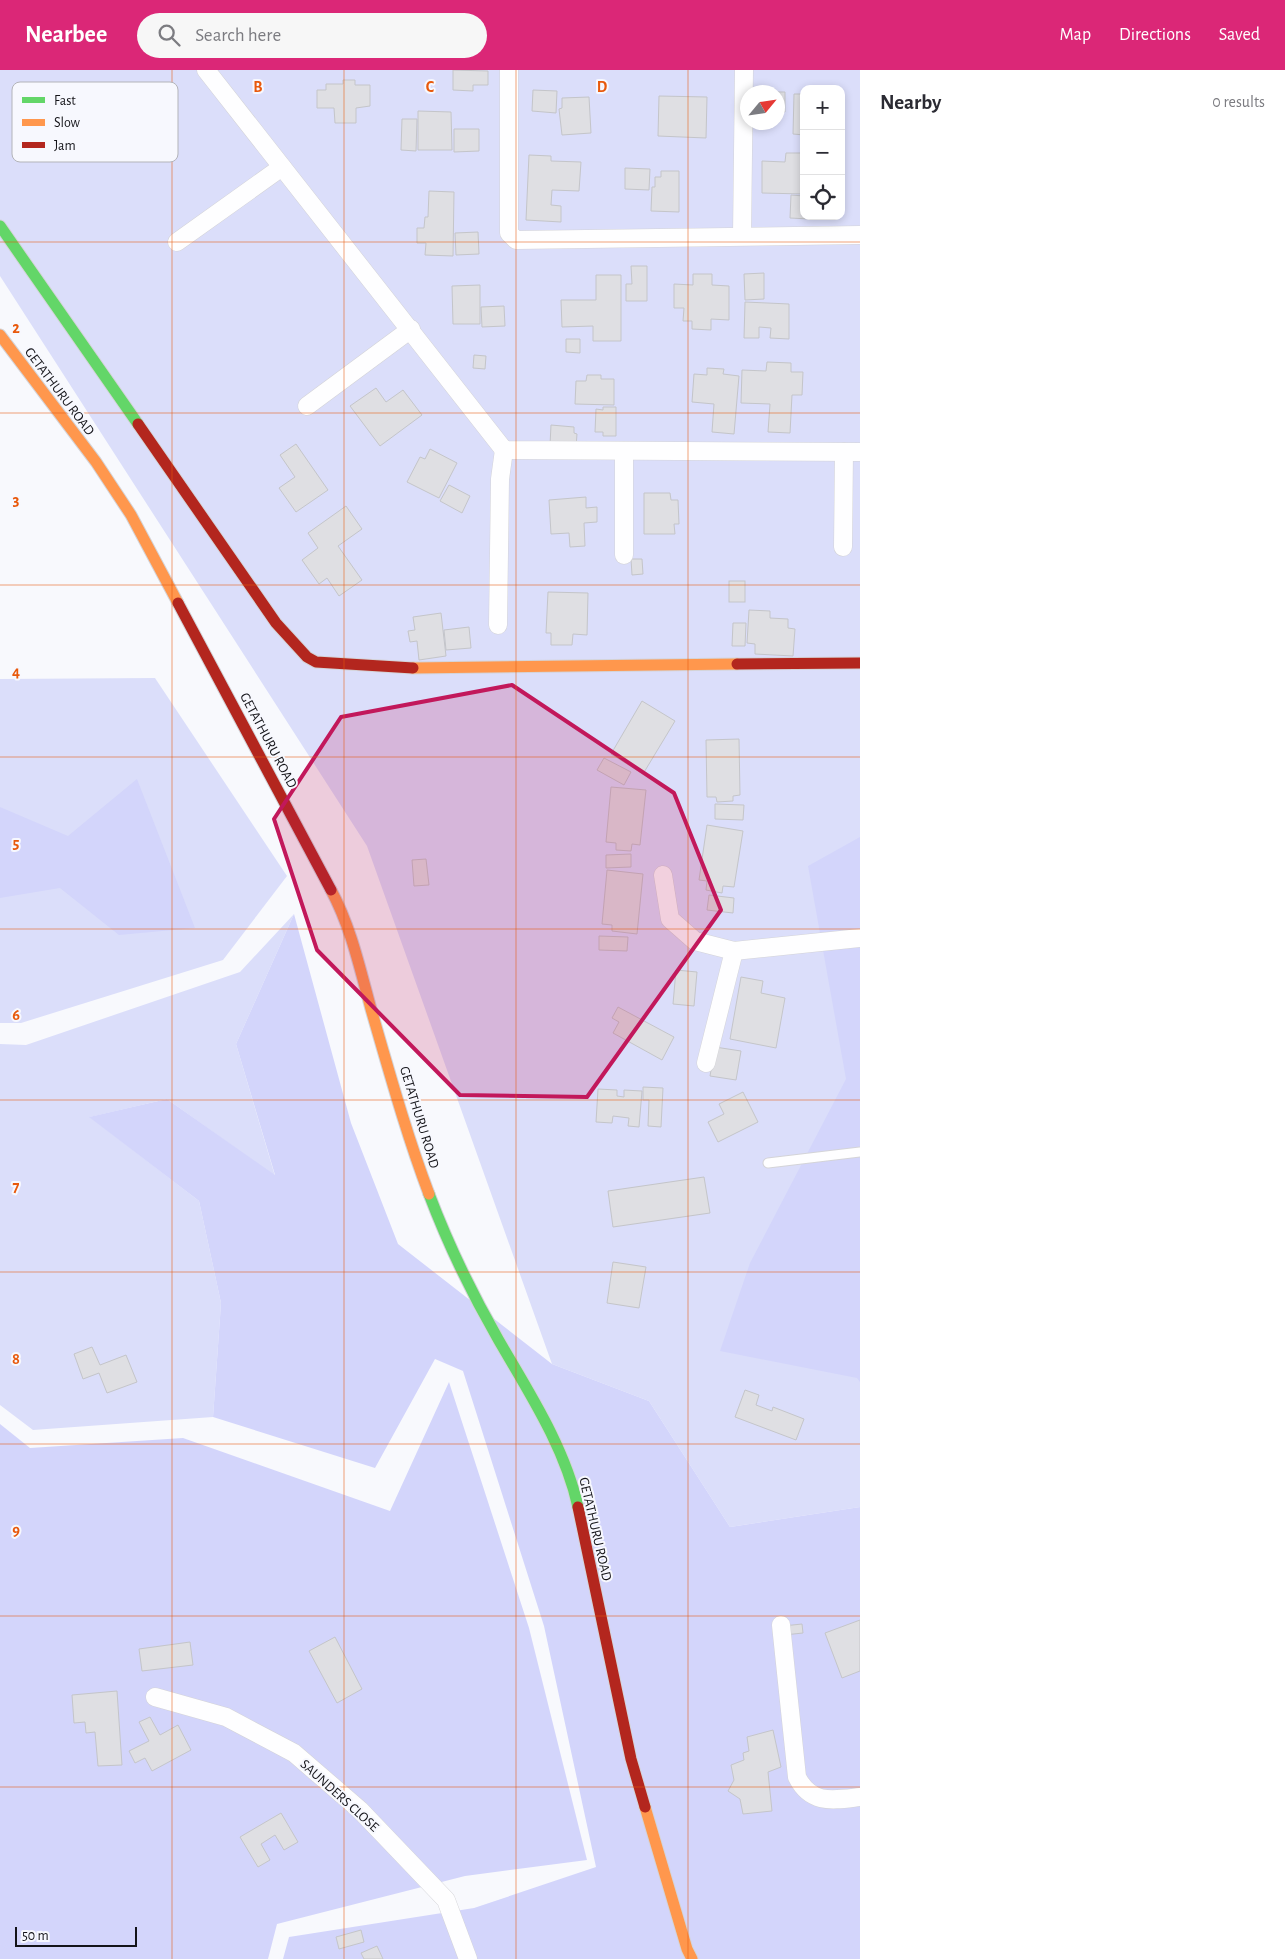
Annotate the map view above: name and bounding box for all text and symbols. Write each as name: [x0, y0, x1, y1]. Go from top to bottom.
search box: [137, 13, 487, 58]
icon: search: [155, 21, 183, 49]
text: Nearbee: [25, 23, 107, 47]
text: Search here: [195, 26, 281, 45]
text: Map: [1060, 26, 1091, 44]
text: Directions: [1119, 26, 1191, 44]
text: Saved: [1219, 26, 1260, 44]
text: B: [253, 79, 263, 95]
text: C: [426, 79, 435, 95]
text: D: [597, 79, 608, 95]
legend: [12, 82, 178, 162]
north arrow: [740, 85, 785, 130]
map controls: [800, 85, 845, 220]
button: +: [800, 85, 845, 130]
text: Nearby: [880, 92, 941, 113]
text: Fast: [54, 94, 76, 108]
text: 0 results: [1212, 94, 1265, 110]
text: Slow: [54, 116, 81, 130]
button: −: [800, 130, 845, 175]
text: Jam: [54, 139, 76, 153]
button: locate: [800, 175, 845, 220]
text: 2: [12, 320, 20, 336]
street label: GETATHURU ROAD: [22, 345, 97, 438]
text: 3: [13, 492, 20, 508]
text: 4: [12, 664, 20, 680]
street label: GETATHURU ROAD: [237, 690, 299, 790]
text: 5: [13, 835, 20, 851]
text: 6: [12, 1007, 20, 1023]
street label: GETATHURU ROAD: [397, 1065, 441, 1170]
text: 7: [13, 1179, 20, 1195]
text: 8: [12, 1351, 20, 1367]
street label: GETATHURU ROAD: [576, 1476, 614, 1582]
text: 9: [12, 1522, 20, 1538]
street label: SAUNDERS CLOSE: [297, 1757, 381, 1835]
scale bar: [15, 1924, 138, 1947]
text: 50 m: [22, 1929, 49, 1943]

